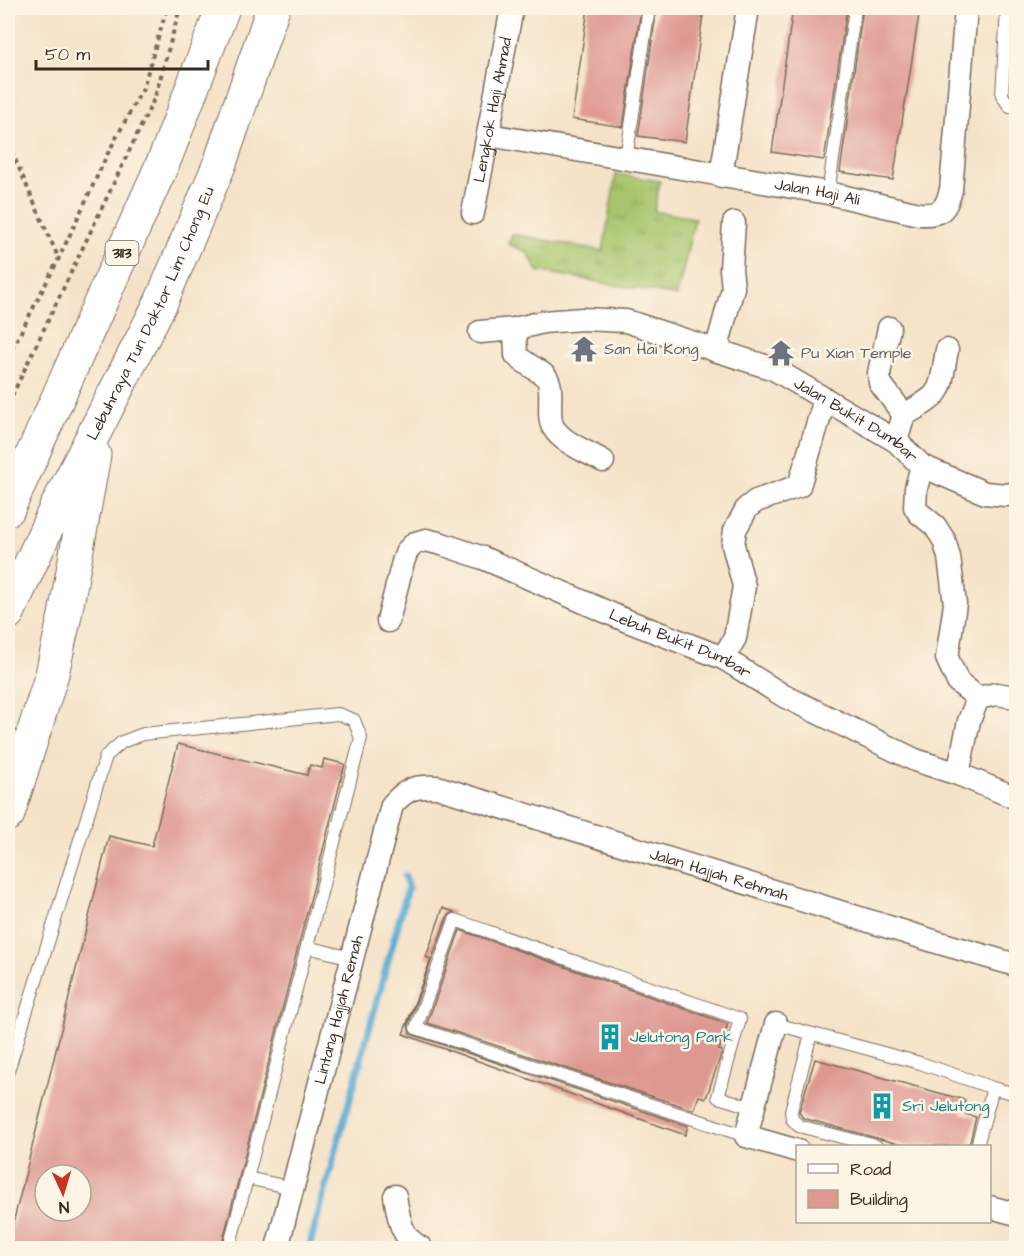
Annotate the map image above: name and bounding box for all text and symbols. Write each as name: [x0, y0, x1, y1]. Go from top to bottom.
scale bar: [36, 33, 208, 71]
street label: Lengkok Haji Ahmad: [468, 35, 517, 184]
text: 50 m: [45, 42, 90, 67]
street label: Jalan Haji Ali: [773, 173, 862, 211]
street label: Lebuhraya Tun Doktor Lim Chong Eu: [81, 183, 220, 444]
road number: 3113: [106, 241, 138, 265]
temple icon: San Hai Kong: [569, 334, 599, 364]
place label: San Hai Kong: [604, 338, 698, 361]
temple icon: Pu Xian Temple: [766, 338, 796, 368]
place label: Pu Xian Temple: [801, 342, 912, 364]
street label: Jalan Bukit Dumbar: [790, 372, 923, 467]
street label: Lebuh Bukit Dumbar: [606, 603, 755, 684]
street label: Jalan Hajjah Rehmah: [647, 843, 791, 906]
street label: Lintang Hajjah Remah: [309, 933, 369, 1087]
building icon: Jelutong Park: [595, 1022, 625, 1052]
place label: Jelutong Park: [630, 1026, 733, 1049]
building icon: Sri Jelutong: [867, 1091, 897, 1121]
place label: Sri Jelutong: [902, 1095, 989, 1118]
legend: [796, 1145, 991, 1223]
text: Road: [850, 1157, 891, 1182]
north arrow: [33, 1163, 93, 1223]
text: Building: [850, 1187, 908, 1213]
text: N: [58, 1196, 70, 1218]

